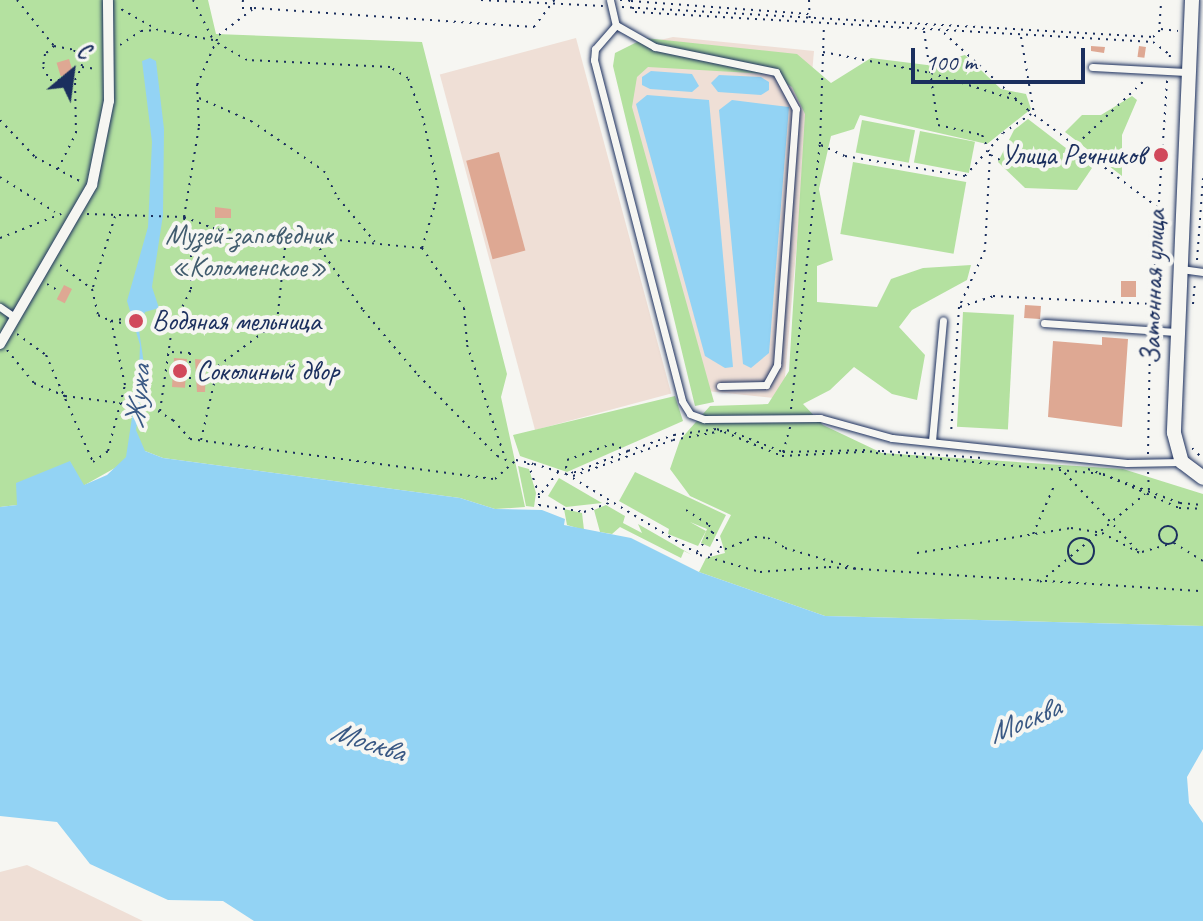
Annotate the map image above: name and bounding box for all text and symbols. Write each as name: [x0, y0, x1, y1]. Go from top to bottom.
north arrow: [32, 32, 112, 112]
scale bar: [915, 32, 1089, 82]
text: С: [72, 36, 95, 66]
text: 100 m: [925, 47, 977, 77]
place label: Улица Речников: [1000, 138, 1145, 172]
marker: Улица Речников: [1152, 146, 1170, 164]
street label: Затонная улица: [1133, 208, 1173, 366]
park label: Музей-заповедник «Коломенское»: [165, 218, 333, 284]
place label: Водяная мельница: [152, 304, 321, 338]
marker: Водяная мельница: [127, 312, 145, 330]
place label: Соколиный двор: [196, 354, 339, 388]
marker: Соколиный двор: [171, 362, 189, 380]
water label: Жужа: [116, 364, 158, 430]
water label: Москва: [982, 689, 1066, 751]
water label: Москва: [327, 712, 409, 770]

